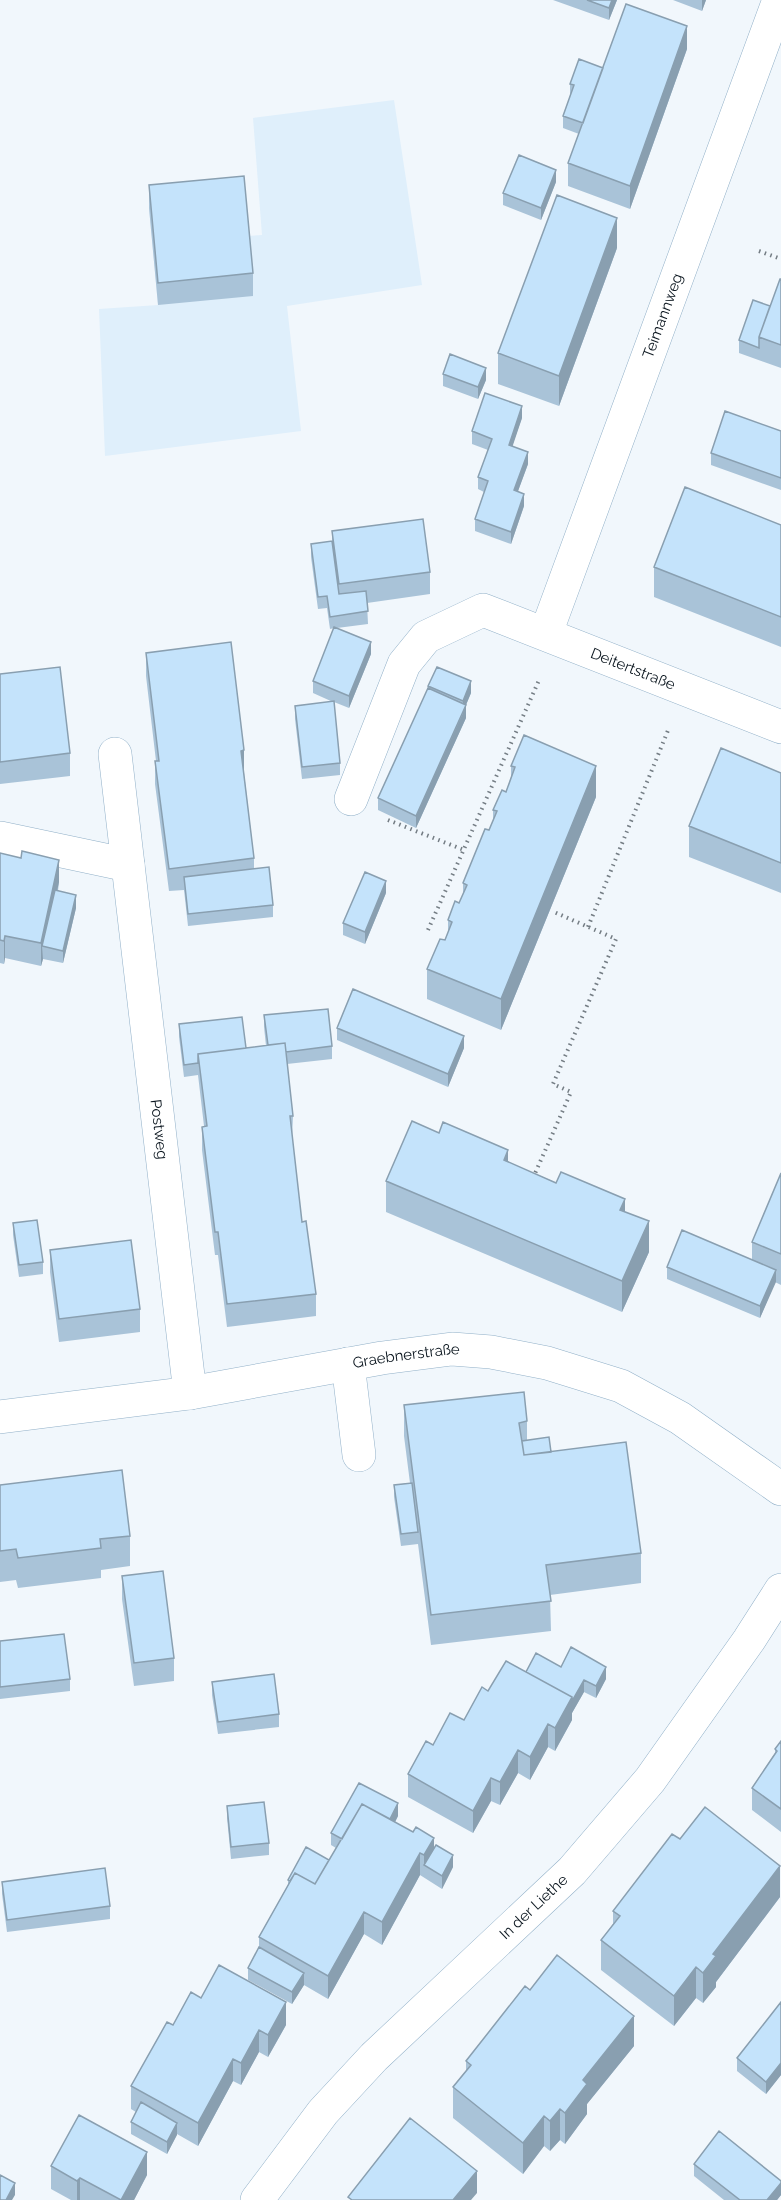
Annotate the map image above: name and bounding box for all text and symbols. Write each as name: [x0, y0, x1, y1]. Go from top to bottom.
street label: Teimannweg: [639, 271, 687, 361]
street label: Deitertstraße: [588, 644, 678, 694]
street label: Postweg: [147, 1098, 172, 1160]
street label: Graebnerstraße: [351, 1340, 461, 1372]
street label: In der Liethe: [496, 1871, 571, 1943]

